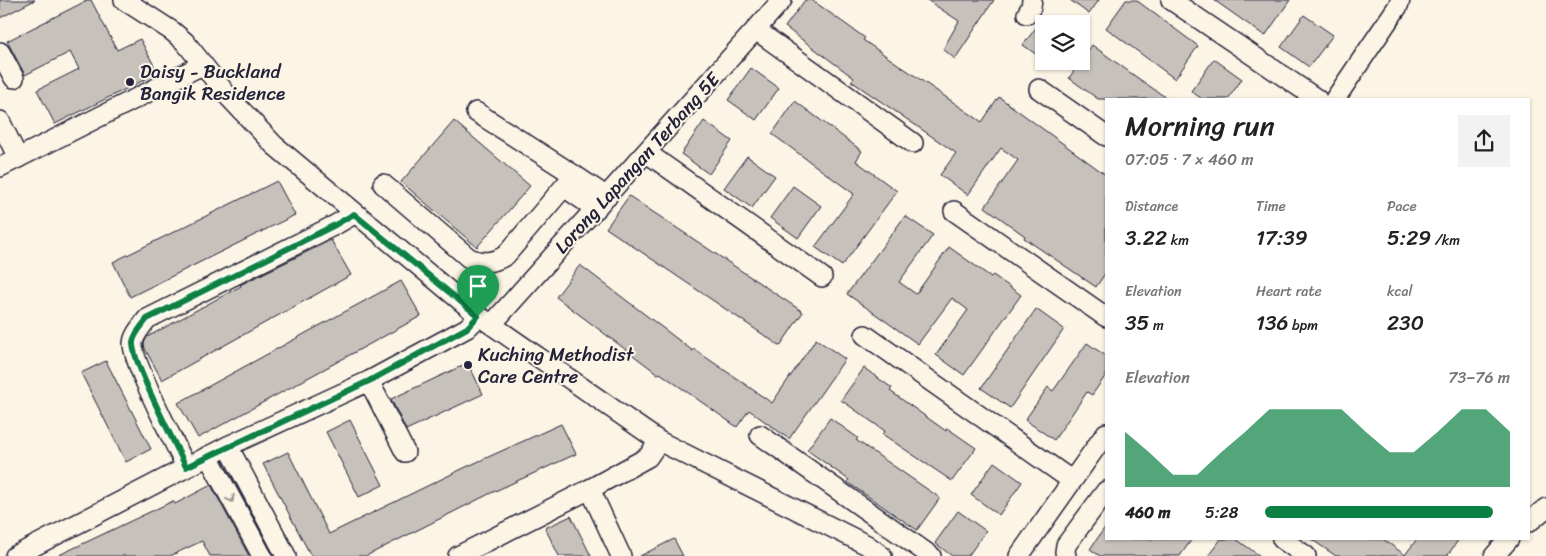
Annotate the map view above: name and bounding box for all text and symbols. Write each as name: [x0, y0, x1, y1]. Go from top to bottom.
map controls: [1035, 15, 1090, 70]
button: layers: [1035, 15, 1090, 70]
place label: Daisy - Buckland Bangik Residence: [140, 55, 285, 110]
street label: Lorong Lapangan Terbang 5E: [546, 63, 729, 262]
marker: Daisy - Buckland Bangik Residence: [124, 76, 136, 88]
text: Morning run: [1125, 101, 1275, 150]
button: share: [1458, 115, 1510, 167]
text: 07:05 · 7 × 460 m: [1125, 145, 1254, 174]
text: Distance: [1125, 194, 1178, 219]
text: Time: [1256, 194, 1286, 219]
text: Pace: [1387, 194, 1417, 219]
text: 3.22: [1125, 219, 1167, 257]
text: 17:39: [1256, 219, 1308, 257]
text: 5:29: [1387, 219, 1431, 257]
text: km: [1167, 228, 1189, 253]
text: /km: [1431, 228, 1460, 253]
pin: [457, 265, 499, 316]
icon: arrive: [464, 272, 492, 300]
text: Elevation: [1125, 279, 1182, 304]
text: Heart rate: [1256, 279, 1322, 304]
text: kcal: [1387, 279, 1412, 304]
text: 35: [1125, 304, 1149, 342]
text: 136: [1256, 304, 1288, 342]
text: 230: [1387, 304, 1424, 342]
text: m: [1149, 313, 1164, 338]
text: bpm: [1288, 313, 1318, 338]
place label: Kuching Methodist Care Centre: [478, 338, 635, 393]
marker: Kuching Methodist Care Centre: [462, 359, 474, 371]
text: Elevation: [1125, 363, 1190, 392]
text: 73–76 m: [1448, 363, 1510, 392]
one-way arrow: [225, 493, 235, 502]
text: 460 m: [1125, 498, 1171, 527]
text: 5:28: [1205, 498, 1239, 527]

